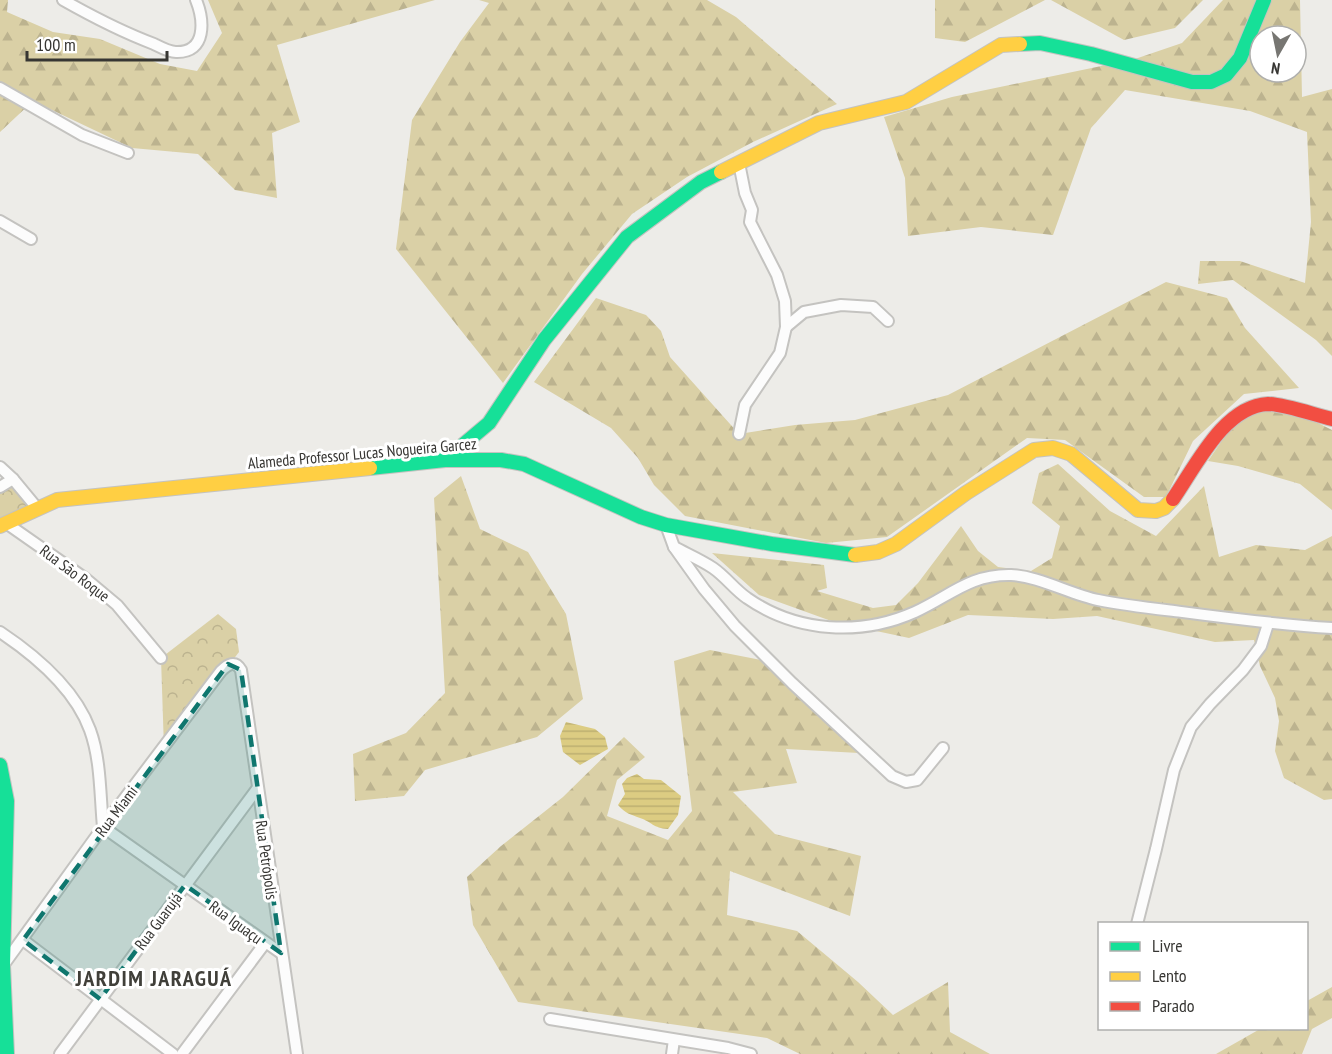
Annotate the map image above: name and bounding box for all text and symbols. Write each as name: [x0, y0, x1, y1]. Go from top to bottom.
scale bar: [27, 24, 166, 62]
north arrow: [1248, 24, 1308, 84]
text: 100 m: [36, 33, 76, 56]
text: N: [1270, 58, 1281, 79]
street label: Alameda Professor Lucas Nogueira Garcez: [247, 433, 478, 473]
street label: Rua São Roque: [36, 540, 114, 606]
street label: Rua Miami: [90, 782, 142, 840]
street label: Rua Petrópolis: [252, 819, 282, 901]
street label: Rua Guarujá: [130, 888, 186, 954]
street label: Rua Iguaçu: [205, 896, 267, 948]
legend: [1098, 922, 1308, 1030]
text: Livre: [1152, 934, 1183, 957]
district label: JARDIM JARAGUÁ: [74, 964, 233, 992]
text: Lento: [1152, 964, 1187, 987]
text: Parado: [1152, 994, 1195, 1017]

